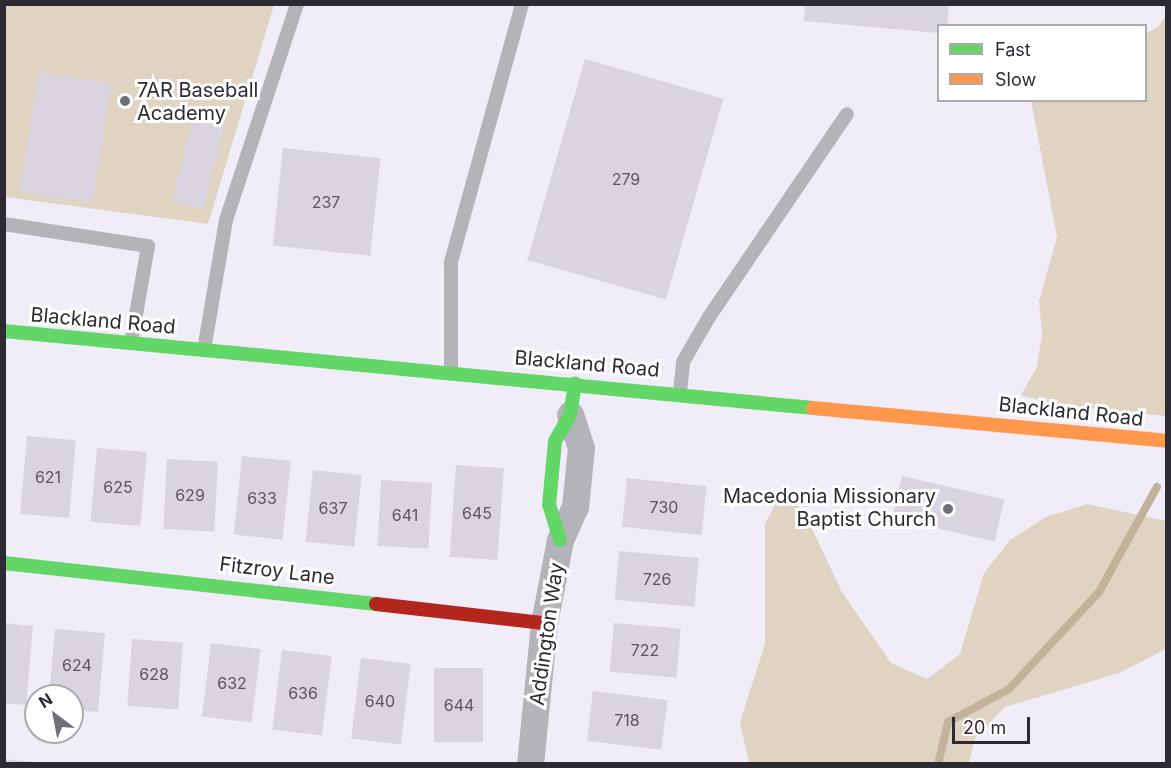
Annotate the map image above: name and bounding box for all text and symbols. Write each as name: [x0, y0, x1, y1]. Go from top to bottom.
legend: [937, 24, 1147, 102]
text: Fast: [995, 39, 1031, 60]
text: Slow: [995, 69, 1036, 90]
place label: 7AR Baseball Academy: [137, 78, 258, 125]
marker: 7AR Baseball Academy: [118, 94, 132, 108]
house number: 279: [612, 169, 640, 189]
house number: 237: [312, 192, 340, 212]
street label: Blackland Road: [29, 303, 177, 339]
street label: Blackland Road: [513, 346, 661, 382]
street label: Blackland Road: [997, 392, 1145, 432]
house number: 621: [35, 467, 61, 487]
house number: 625: [103, 477, 133, 497]
house number: 629: [175, 485, 205, 505]
place label: Macedonia Missionary Baptist Church: [723, 485, 936, 532]
house number: 633: [247, 488, 277, 508]
house number: 730: [650, 497, 678, 517]
house number: 637: [319, 498, 347, 518]
marker: Macedonia Missionary Baptist Church: [941, 502, 955, 516]
house number: 645: [462, 503, 492, 523]
house number: 641: [392, 505, 418, 525]
street label: Fitzroy Lane: [218, 552, 336, 590]
street label: Addington Way: [525, 561, 569, 707]
house number: 726: [643, 569, 671, 589]
house number: 722: [631, 640, 659, 660]
house number: 624: [62, 655, 92, 675]
house number: 628: [139, 664, 169, 684]
house number: 632: [217, 673, 247, 693]
house number: 636: [288, 683, 318, 703]
north arrow: [24, 684, 84, 744]
text: N: [35, 689, 56, 712]
house number: 640: [365, 691, 395, 711]
house number: 644: [444, 695, 474, 715]
scale bar: [955, 705, 1033, 743]
house number: 718: [614, 710, 640, 730]
text: 20 m: [963, 717, 1006, 738]

